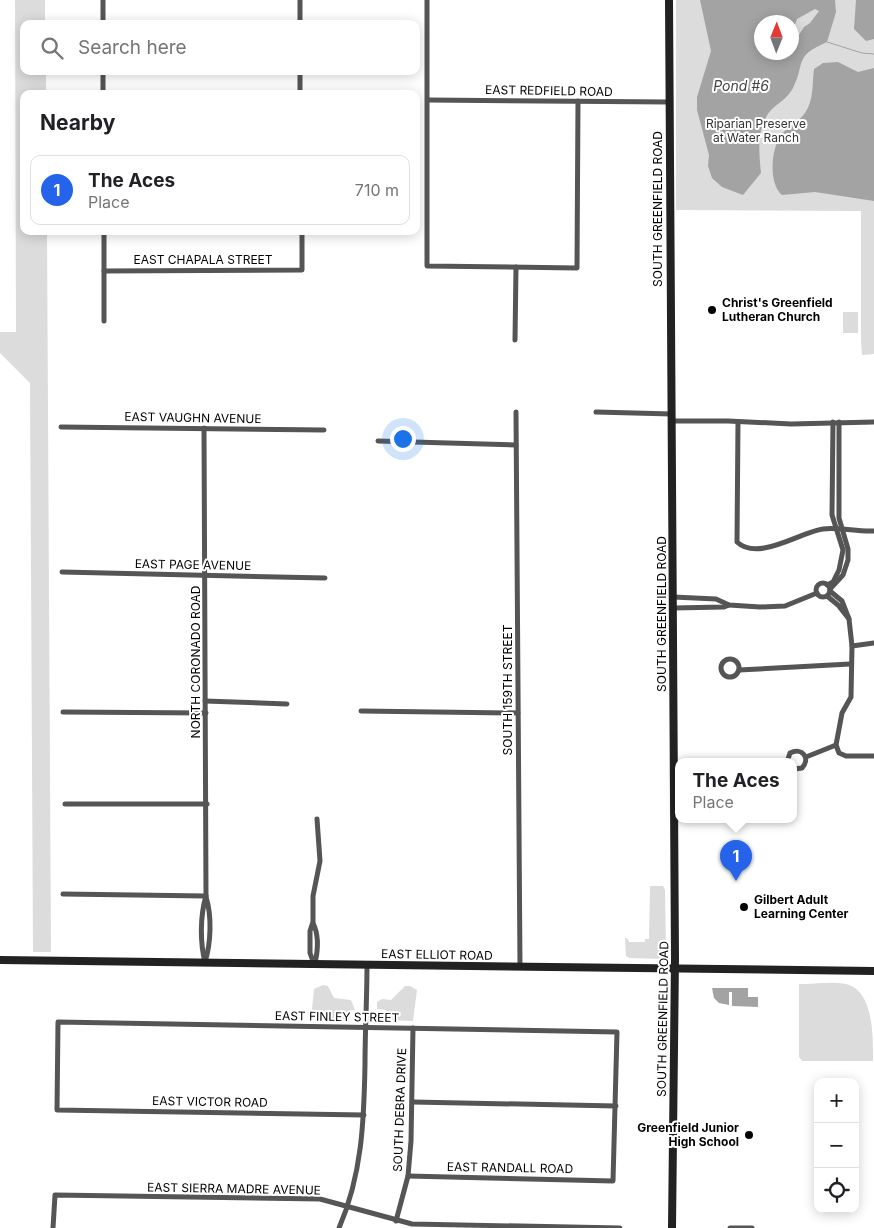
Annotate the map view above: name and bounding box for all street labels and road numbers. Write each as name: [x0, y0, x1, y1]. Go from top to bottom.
street label: EAST REDFIELD ROAD: [485, 82, 613, 99]
street label: SOUTH GREENFIELD ROAD: [650, 131, 665, 287]
street label: EAST CHAPALA STREET: [133, 252, 273, 267]
street label: EAST VAUGHN AVENUE: [124, 409, 262, 426]
street label: SOUTH GREENFIELD ROAD: [654, 536, 669, 692]
street label: EAST PAGE AVENUE: [135, 556, 251, 573]
street label: NORTH CORONADO ROAD: [188, 586, 203, 738]
street label: SOUTH 159TH STREET: [500, 624, 515, 755]
street label: SOUTH GREENFIELD ROAD: [654, 941, 671, 1097]
street label: EAST ELLIOT ROAD: [381, 946, 493, 963]
street label: EAST FINLEY STREET: [275, 1008, 400, 1025]
street label: SOUTH DEBRA DRIVE: [390, 1048, 409, 1172]
street label: EAST VICTOR ROAD: [152, 1093, 268, 1110]
street label: EAST RANDALL ROAD: [447, 1159, 573, 1176]
street label: EAST SIERRA MADRE AVENUE: [147, 1179, 321, 1198]

